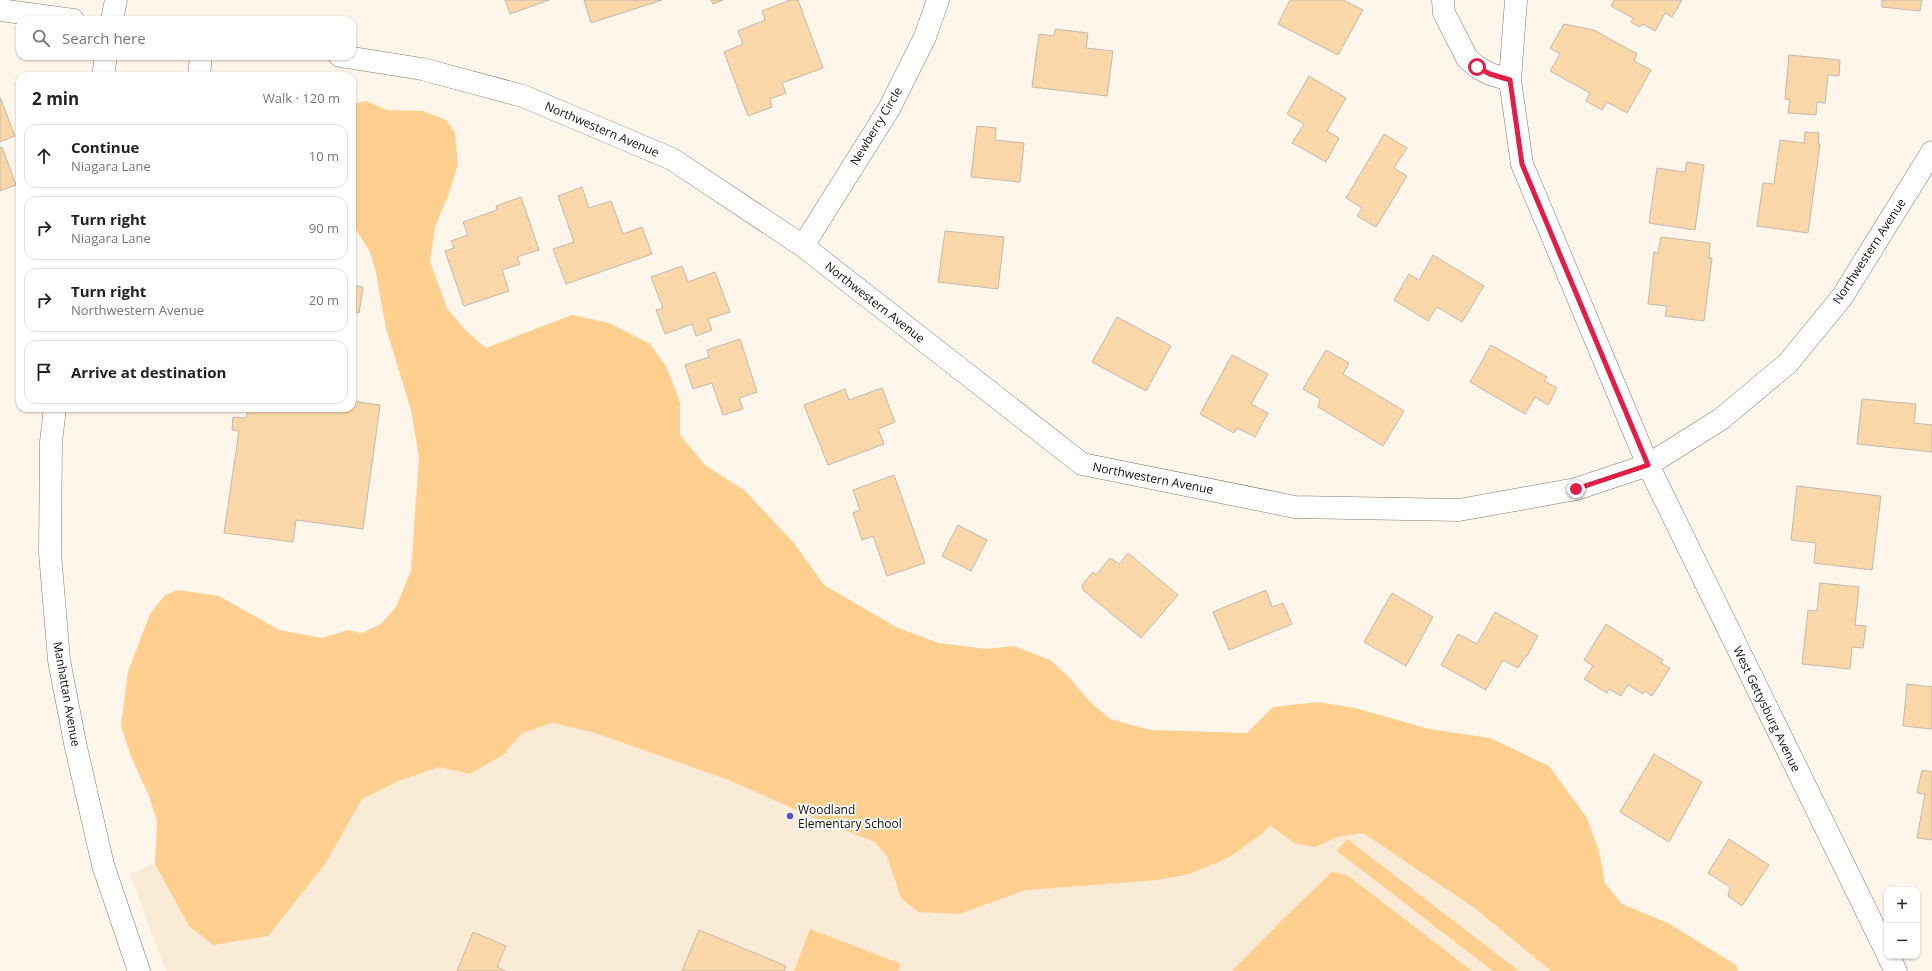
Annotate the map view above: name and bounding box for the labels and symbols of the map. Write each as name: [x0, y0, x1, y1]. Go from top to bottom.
route start: [1468, 58, 1486, 76]
street label: Newberry Circle: [846, 83, 906, 169]
street label: Northwestern Avenue: [542, 97, 662, 161]
street label: Northwestern Avenue: [1828, 195, 1910, 307]
street label: Northwestern Avenue: [821, 258, 929, 347]
street label: Northwestern Avenue: [1091, 458, 1215, 498]
route end: [1567, 480, 1585, 498]
street label: Manhattan Avenue: [49, 640, 85, 748]
street label: West Gettysburg Avenue: [1729, 643, 1805, 775]
place label: Woodland Elementary School: [798, 801, 902, 832]
marker: Woodland Elementary School: [785, 811, 795, 821]

